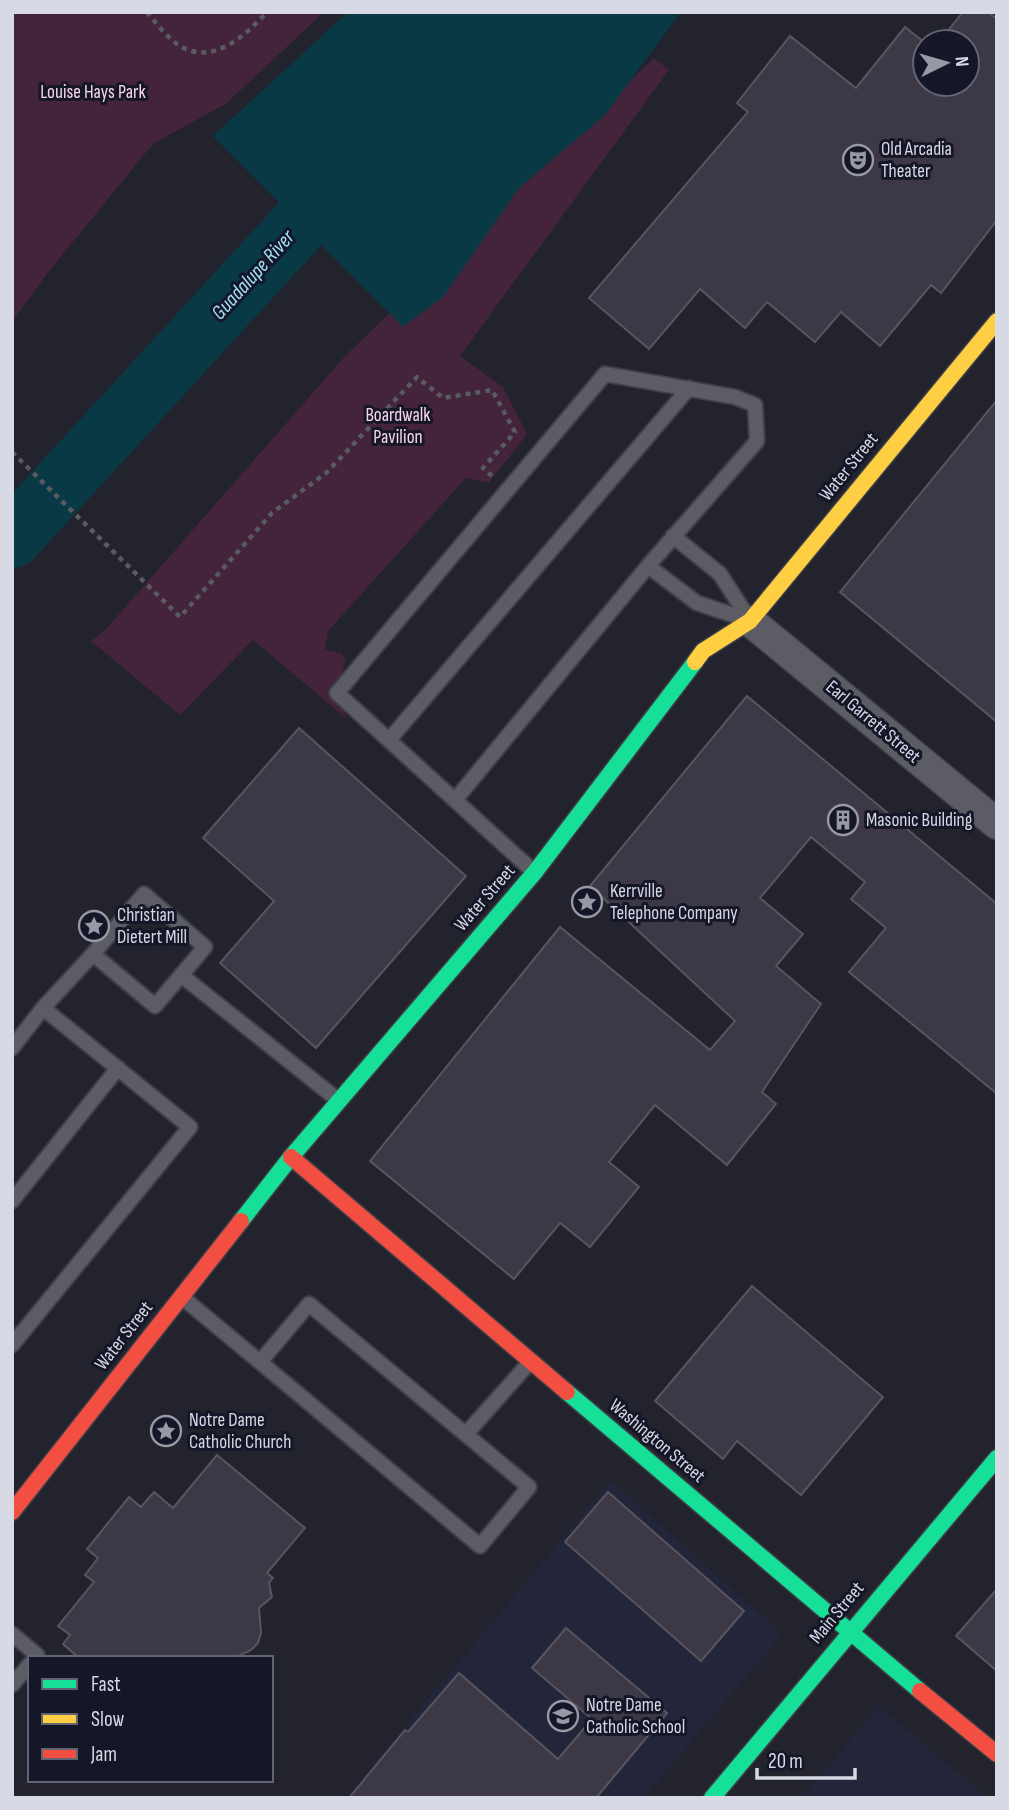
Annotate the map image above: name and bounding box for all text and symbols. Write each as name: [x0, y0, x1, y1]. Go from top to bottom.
north arrow: [911, 28, 981, 98]
text: N: [950, 56, 973, 68]
park label: Louise Hays Park: [40, 81, 146, 104]
place label: Old Arcadia Theater: [881, 138, 952, 183]
theatre icon: Old Arcadia Theater: [841, 143, 875, 177]
water label: Guadalupe River: [206, 224, 301, 325]
park label: Boardwalk Pavilion: [365, 404, 431, 449]
street label: Water Street: [815, 428, 884, 506]
street label: Earl Garrett Street: [821, 676, 925, 768]
building icon: Masonic Building: [826, 803, 860, 837]
place label: Masonic Building: [866, 809, 973, 832]
street label: Water Street: [450, 860, 520, 936]
place label: Kerrville Telephone Company: [610, 880, 738, 925]
place icon: Kerrville Telephone Company: [570, 885, 604, 919]
place label: Christian Dietert Mill: [117, 904, 187, 949]
place icon: Christian Dietert Mill: [77, 909, 111, 943]
street label: Water Street: [90, 1297, 158, 1375]
street label: Washington Street: [604, 1394, 710, 1488]
place label: Notre Dame Catholic Church: [189, 1409, 291, 1454]
place icon: Notre Dame Catholic Church: [149, 1414, 183, 1448]
street label: Main Street: [805, 1577, 870, 1649]
legend: [28, 1656, 273, 1782]
text: Fast: [91, 1672, 121, 1697]
place label: Notre Dame Catholic School: [586, 1694, 685, 1739]
school or university icon: Notre Dame Catholic School: [546, 1699, 580, 1733]
text: Slow: [91, 1707, 125, 1732]
scale bar: [757, 1736, 855, 1780]
text: Jam: [90, 1742, 117, 1767]
text: 20 m: [768, 1749, 803, 1774]

